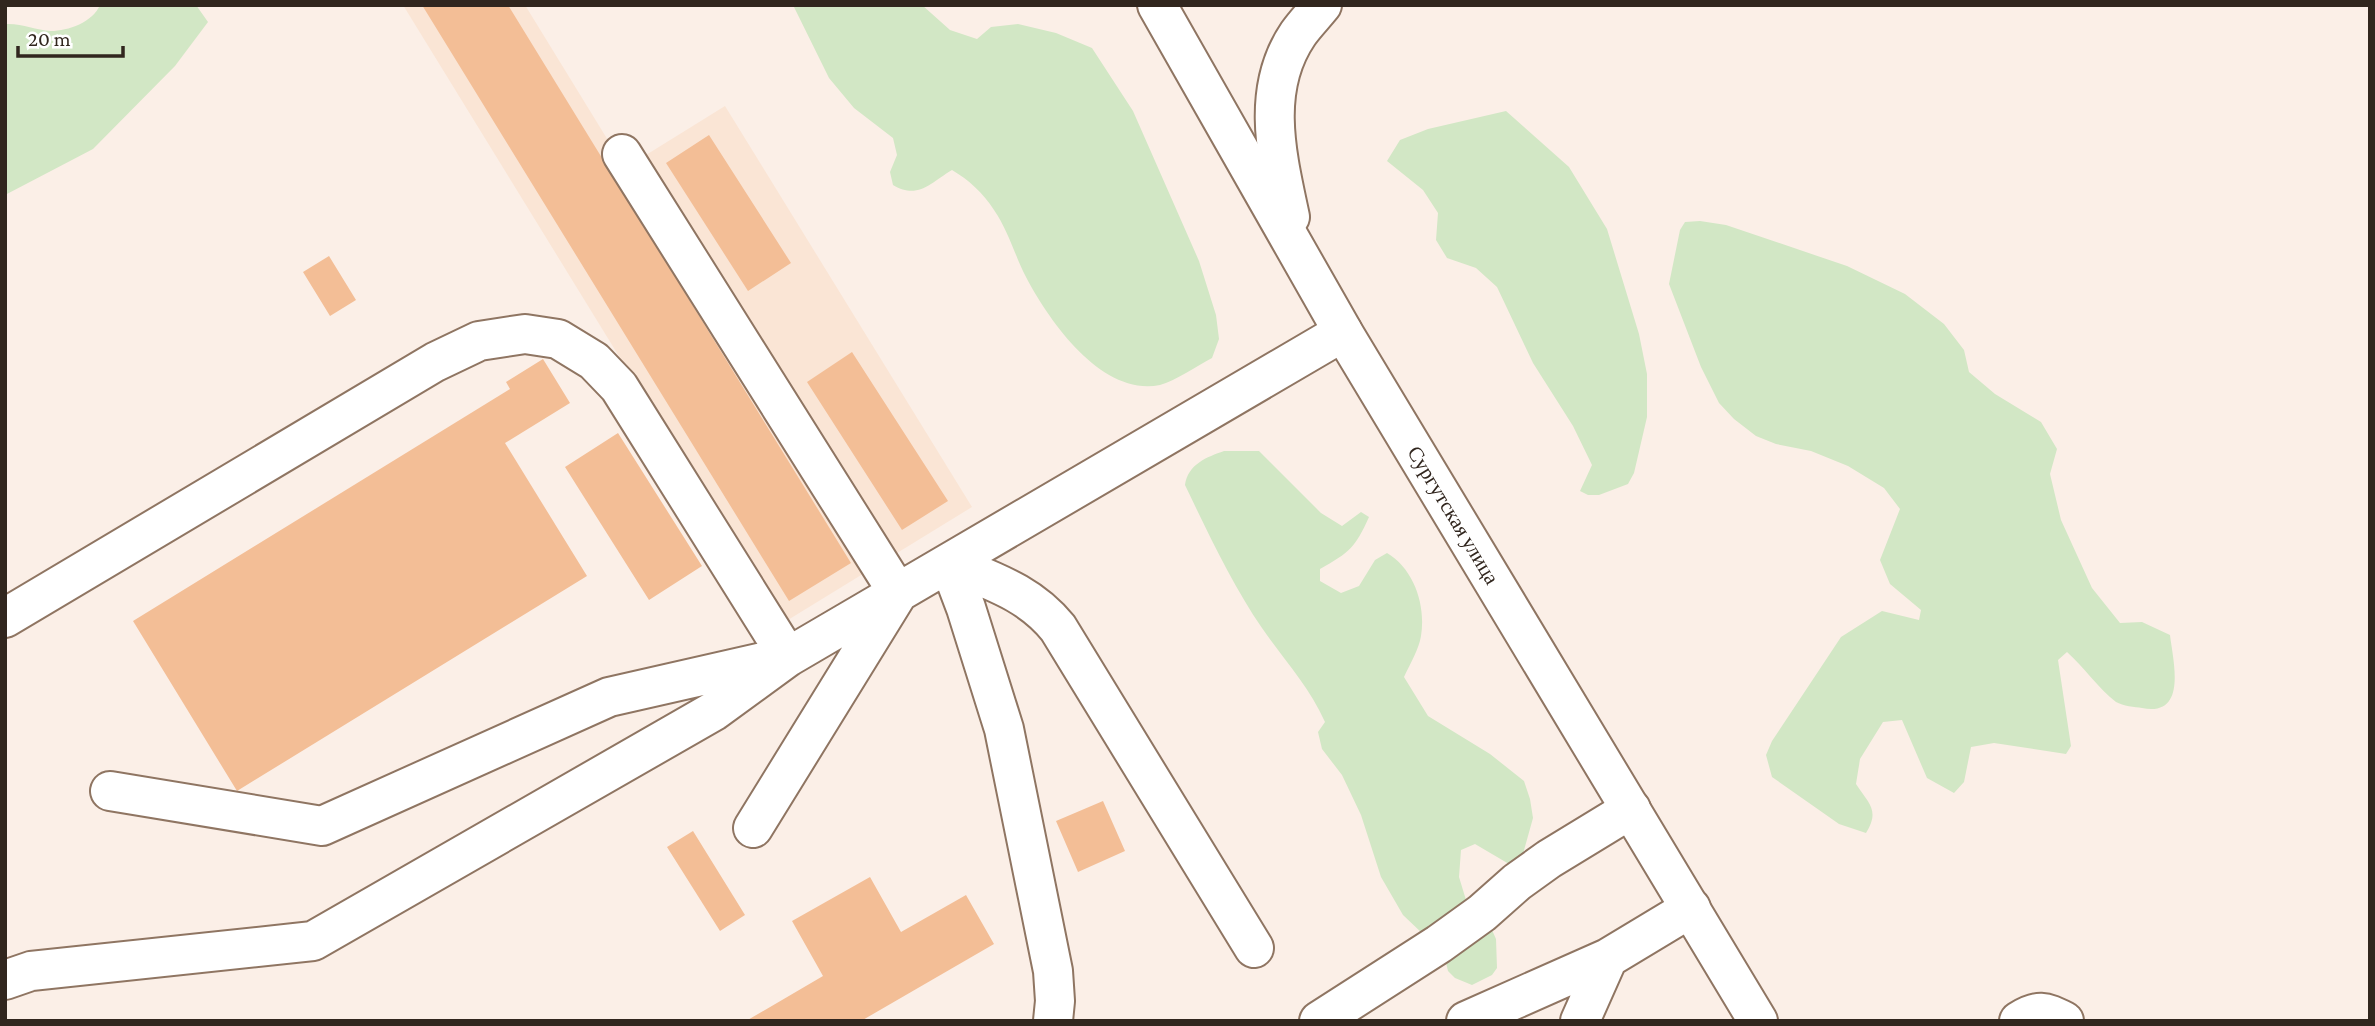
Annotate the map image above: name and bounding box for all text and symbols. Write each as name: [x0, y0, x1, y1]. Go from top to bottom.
scale bar: [18, 14, 122, 58]
text: 20 m: [28, 27, 71, 51]
street label: Сургутская улица: [1403, 442, 1504, 589]

